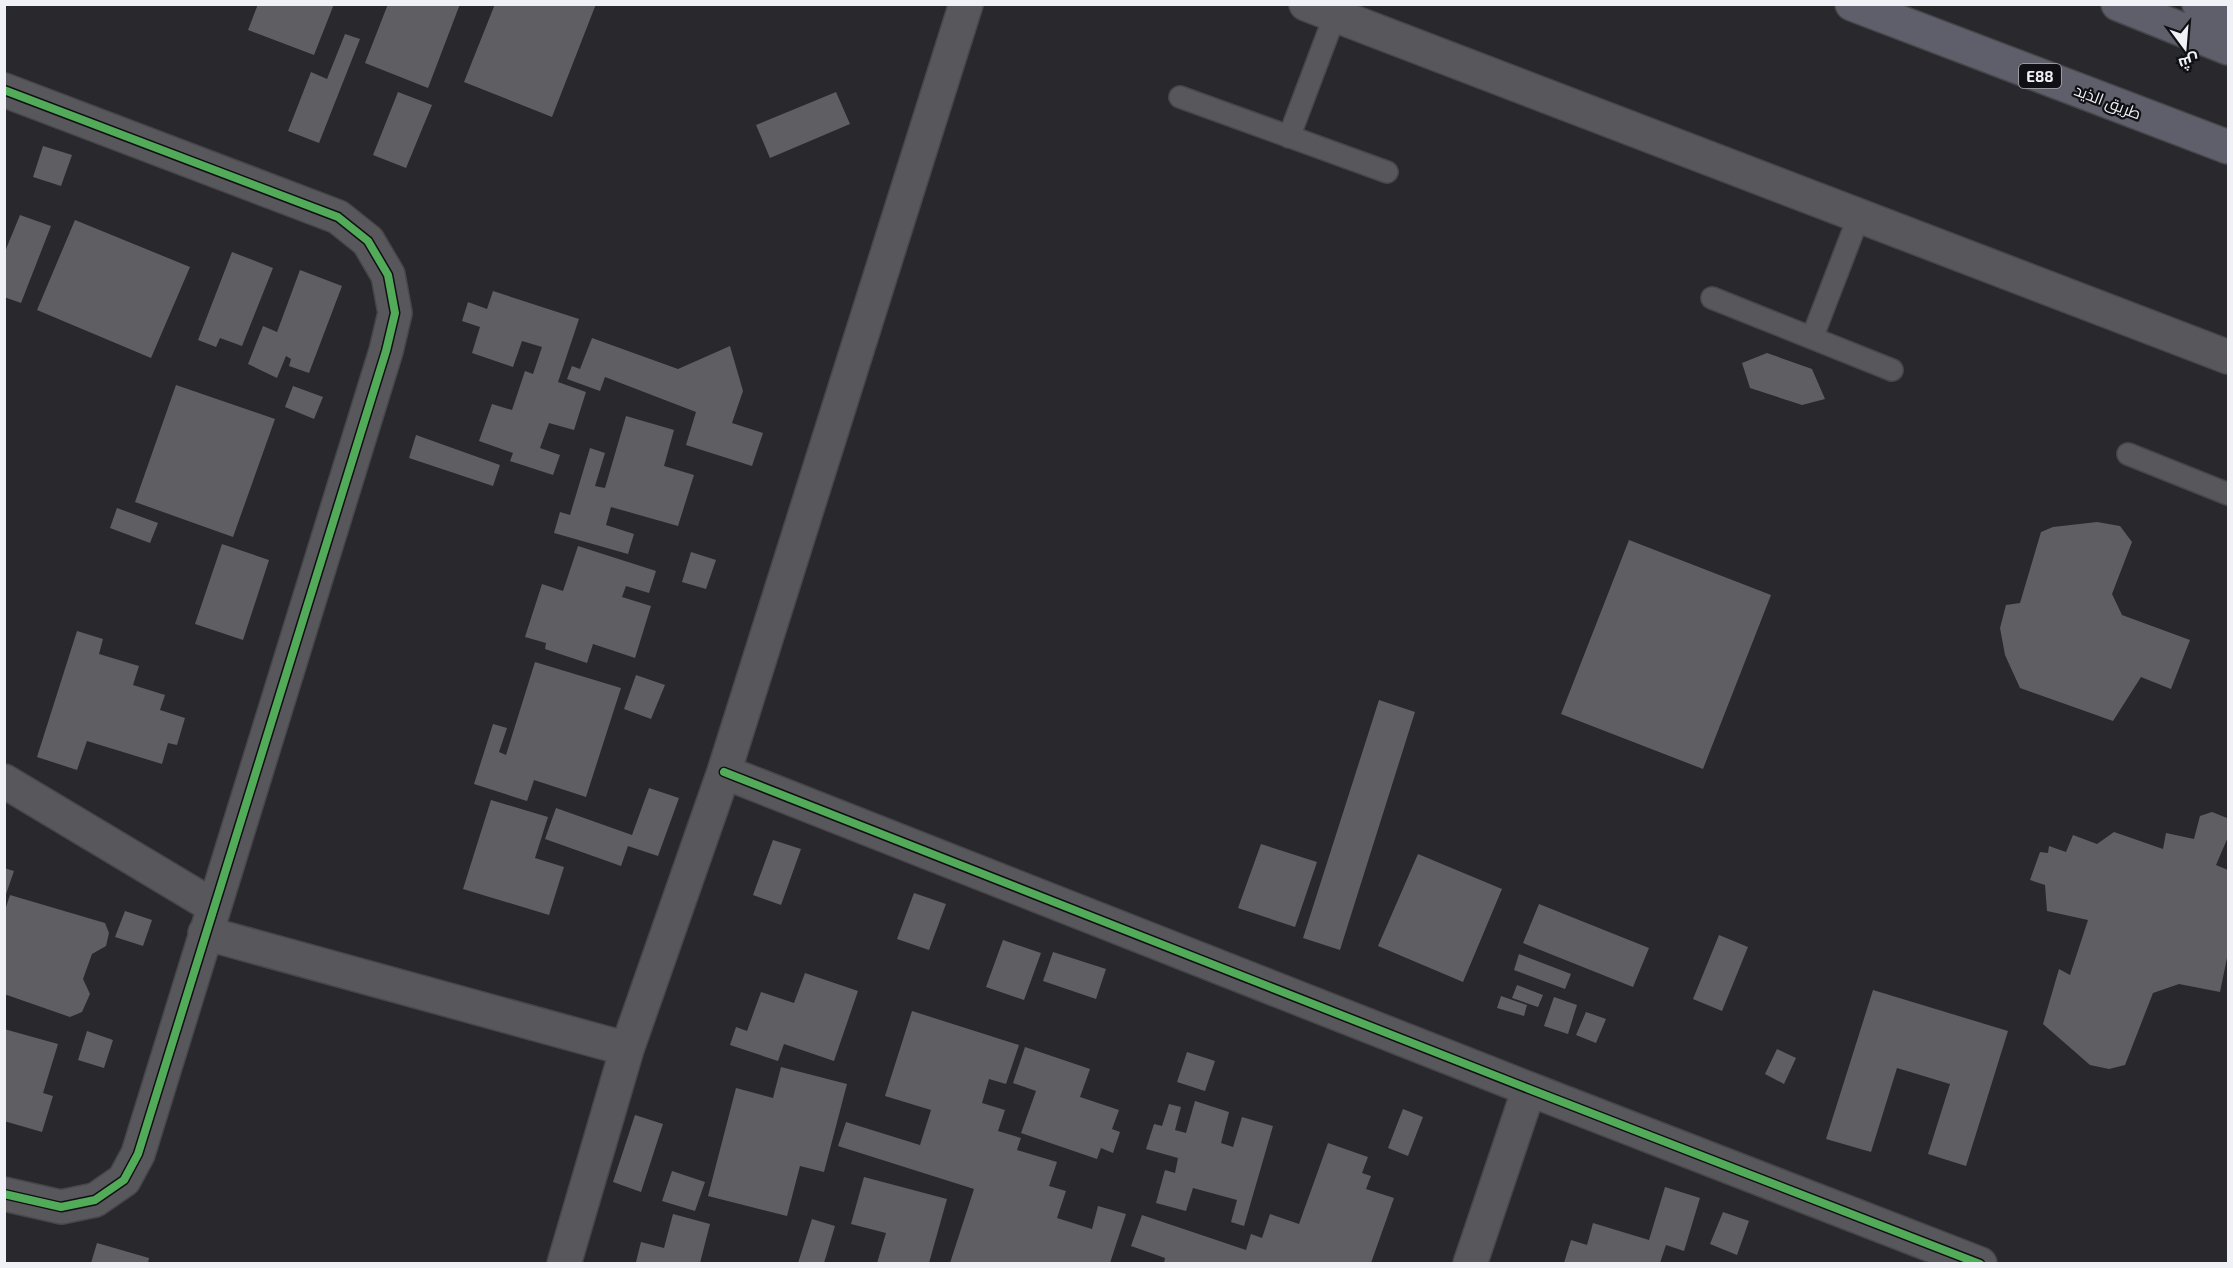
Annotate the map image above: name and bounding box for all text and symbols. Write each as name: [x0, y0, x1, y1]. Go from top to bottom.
north arrow: [2155, 18, 2215, 78]
text: ش: [2177, 50, 2202, 75]
road number: E88: [2019, 64, 2061, 88]
street label: طريق الذيد: [2071, 80, 2144, 124]

